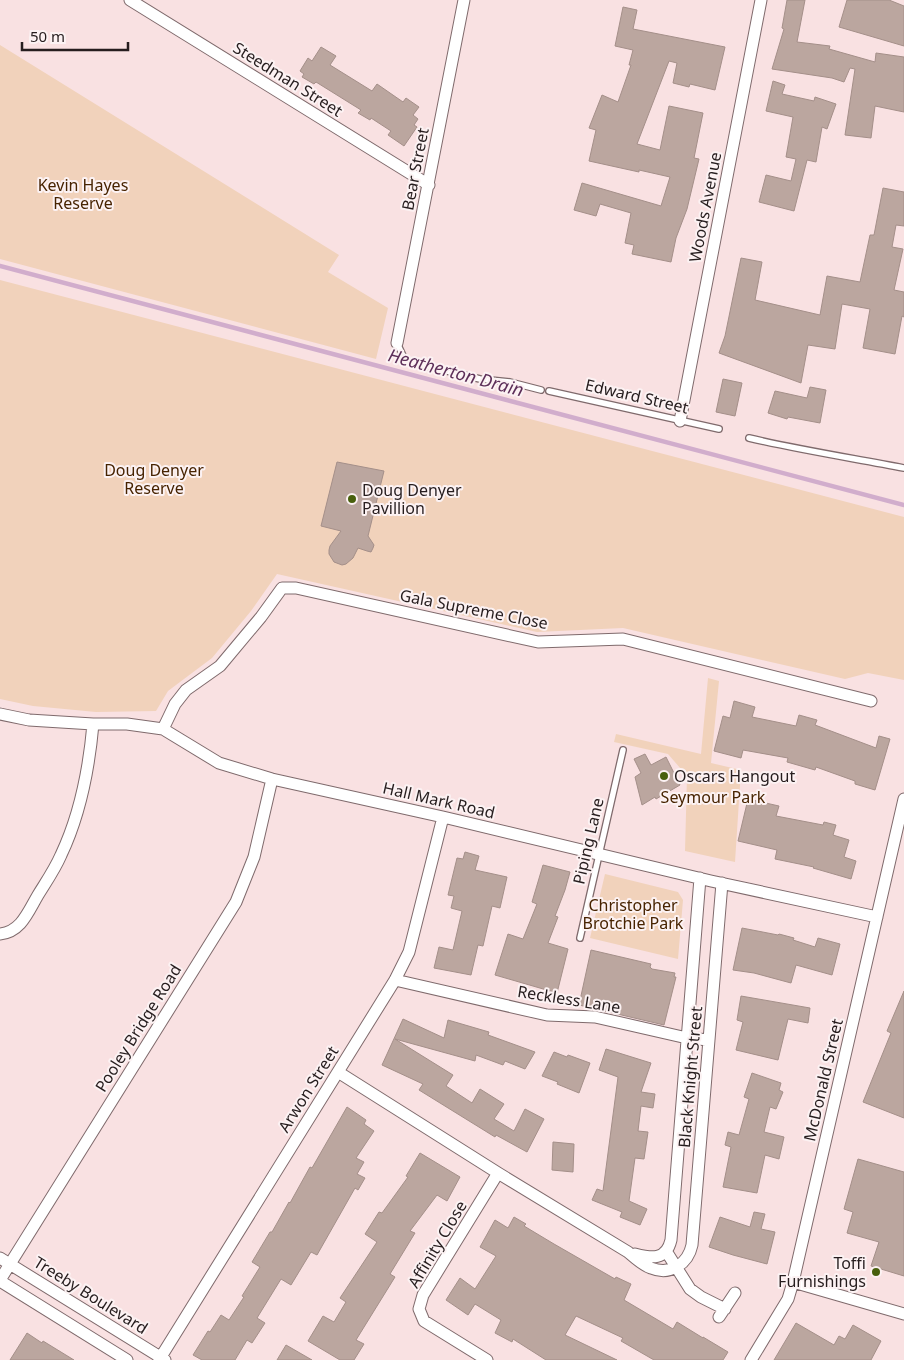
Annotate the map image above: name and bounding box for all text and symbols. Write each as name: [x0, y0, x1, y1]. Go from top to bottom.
scale bar: [22, 20, 129, 52]
text: 50 m: [30, 26, 65, 46]
street label: Steedman Street: [229, 37, 347, 122]
street label: Bear Street: [396, 126, 434, 212]
street label: Woods Avenue: [684, 150, 726, 264]
park label: Kevin Hayes Reserve: [38, 174, 128, 214]
water label: Heatherton Drain: [386, 342, 526, 402]
street label: Edward Street: [583, 373, 691, 419]
park label: Doug Denyer Reserve: [104, 459, 204, 499]
place label: Doug Denyer Pavillion: [362, 479, 462, 519]
marker: Doug Denyer Pavillion: [346, 493, 358, 505]
street label: Gala Supreme Close: [398, 584, 550, 634]
place label: Oscars Hangout: [674, 765, 795, 787]
marker: Oscars Hangout: [658, 770, 670, 782]
street label: Hall Mark Road: [381, 776, 497, 824]
park label: Seymour Park: [661, 786, 766, 808]
street label: Piping Lane: [567, 796, 609, 886]
park label: Christopher Brotchie Park: [583, 894, 684, 934]
street label: Pooley Bridge Road: [90, 960, 186, 1096]
street label: Reckless Lane: [516, 980, 622, 1018]
street label: Black Knight Street: [673, 1005, 707, 1149]
street label: McDonald Street: [798, 1016, 848, 1143]
street label: Arwon Street: [273, 1042, 343, 1136]
street label: Affinity Close: [402, 1196, 472, 1292]
street label: Treeby Boulevard: [30, 1251, 152, 1339]
place label: Toffi Furnishings: [778, 1252, 866, 1292]
marker: Toffi Furnishings: [870, 1266, 882, 1278]

